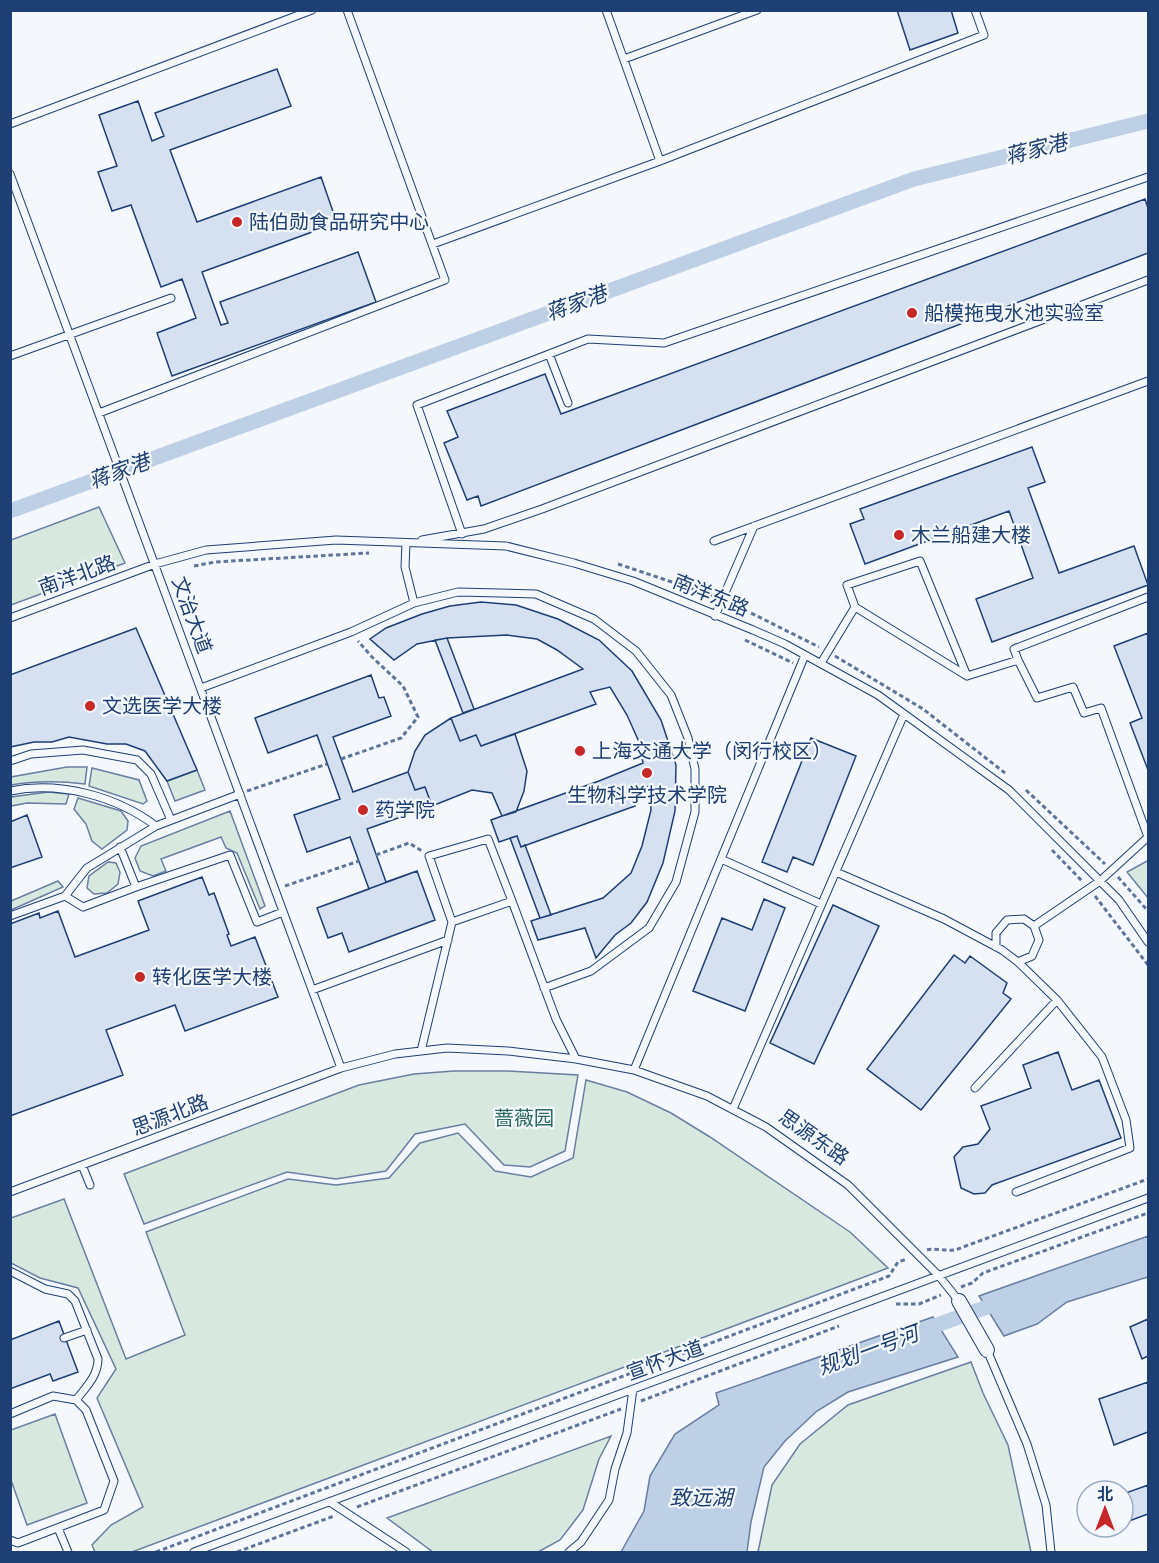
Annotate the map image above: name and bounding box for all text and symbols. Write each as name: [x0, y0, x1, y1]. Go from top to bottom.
water label: 蒋家港: [1002, 129, 1072, 169]
place label: 陆伯勋食品研究中心: [249, 210, 429, 234]
marker: 陆伯勋食品研究中心: [230, 215, 244, 229]
water label: 蒋家港: [542, 279, 613, 326]
place label: 船模拖曳水池实验室: [924, 301, 1104, 325]
marker: 船模拖曳水池实验室: [905, 306, 919, 320]
water label: 蒋家港: [85, 447, 156, 494]
place label: 木兰船建大楼: [911, 523, 1031, 547]
marker: 木兰船建大楼: [892, 528, 906, 542]
street label: 南洋北路: [35, 550, 119, 600]
street label: 南洋东路: [669, 569, 753, 621]
street label: 文治大道: [167, 573, 217, 657]
place label: 文选医学大楼: [102, 694, 222, 718]
marker: 文选医学大楼: [83, 699, 97, 713]
place label: 上海交通大学（闵行校区）: [592, 739, 832, 763]
marker: 上海交通大学（闵行校区）: [573, 744, 587, 758]
marker: 生物科学技术学院: [640, 766, 654, 780]
place label: 生物科学技术学院: [567, 783, 727, 807]
place label: 药学院: [375, 798, 435, 822]
marker: 药学院: [356, 803, 370, 817]
place label: 转化医学大楼: [152, 965, 272, 989]
marker: 转化医学大楼: [133, 970, 147, 984]
street label: 思源北路: [128, 1089, 212, 1141]
street label: 思源东路: [774, 1104, 854, 1170]
park label: 蔷薇园: [494, 1106, 554, 1130]
water label: 规划一号河: [814, 1319, 925, 1380]
street label: 宣怀大道: [623, 1335, 707, 1385]
north arrow: [1075, 1479, 1135, 1539]
water label: 致远湖: [670, 1485, 735, 1510]
text: 北: [1097, 1485, 1113, 1504]

